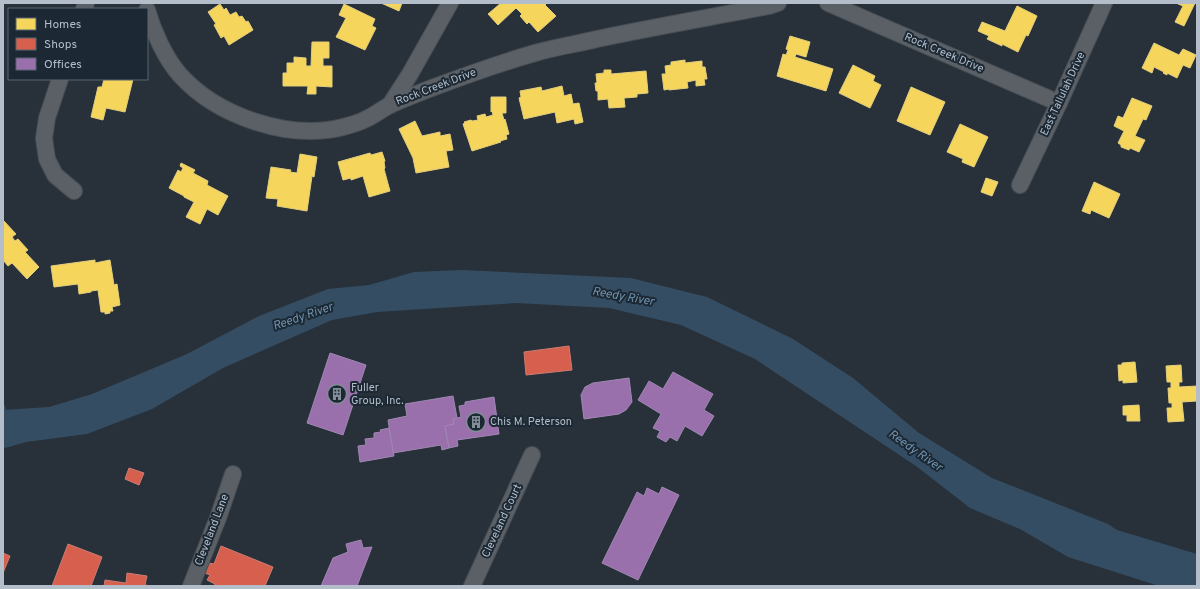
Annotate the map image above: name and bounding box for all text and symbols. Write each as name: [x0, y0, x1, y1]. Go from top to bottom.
legend: [8, 8, 148, 80]
text: Homes: [44, 17, 81, 33]
street label: Rock Creek Drive: [902, 30, 986, 76]
text: Shops: [44, 37, 77, 53]
street label: East Tallulah Drive: [1038, 50, 1089, 138]
text: Offices: [44, 57, 82, 73]
street label: Rock Creek Drive: [394, 65, 478, 109]
water label: Reedy River: [591, 284, 657, 311]
water label: Reedy River: [271, 299, 337, 335]
place label: Fuller Group, Inc.: [351, 381, 404, 408]
building icon: Fuller Group, Inc.: [326, 383, 348, 405]
building icon: Chis M. Peterson: [465, 411, 487, 433]
place label: Chis M. Peterson: [490, 415, 572, 429]
water label: Reedy River: [885, 426, 946, 476]
street label: Cleveland Court: [479, 482, 525, 560]
street label: Cleveland Lane: [192, 492, 232, 568]

